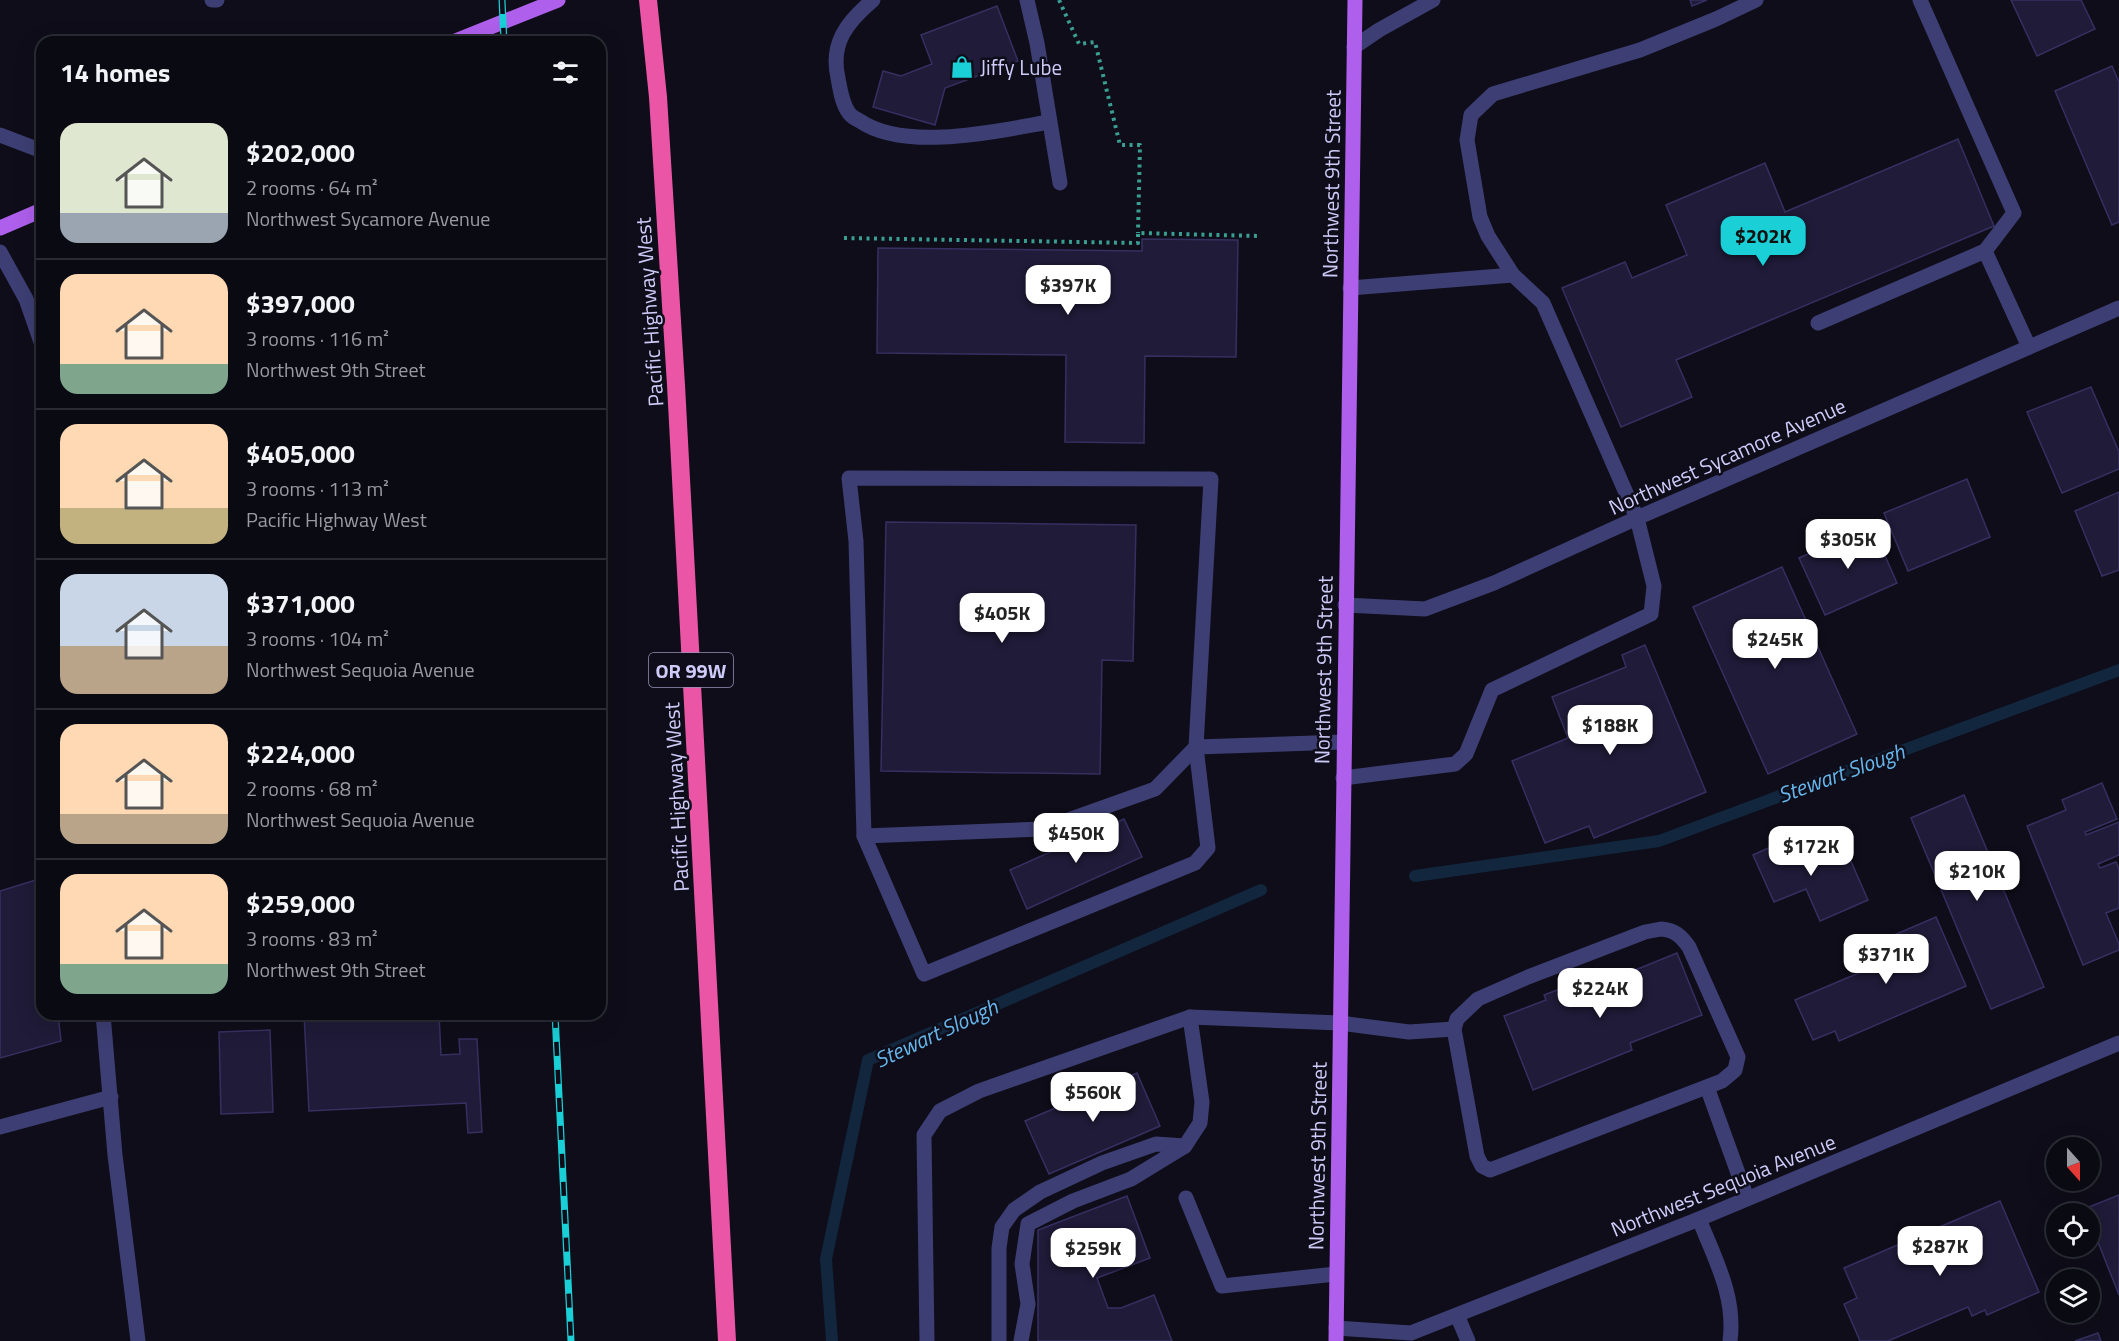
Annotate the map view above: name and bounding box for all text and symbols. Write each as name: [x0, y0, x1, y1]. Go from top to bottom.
place label: Jiffy Lube: [980, 51, 1062, 83]
text: 14 homes: [60, 53, 170, 92]
shop icon: Jiffy Lube: [949, 54, 975, 80]
icon: filters: [549, 56, 582, 89]
street label: Northwest 9th Street: [1313, 89, 1349, 278]
text: $202,000: [246, 133, 355, 172]
icon: home: [108, 147, 180, 219]
text: 2 rooms · 64 m²: [246, 172, 378, 203]
text: Northwest Sycamore Avenue: [246, 203, 490, 234]
street label: Pacific Highway West: [626, 216, 672, 408]
pin: $202K: [1721, 216, 1805, 267]
text: $202K: [1735, 220, 1791, 251]
pin: $397K: [1026, 265, 1110, 316]
text: $397K: [1040, 269, 1096, 300]
text: $397,000: [246, 284, 355, 323]
icon: home: [108, 298, 180, 370]
text: 3 rooms · 116 m²: [246, 323, 389, 354]
text: Northwest 9th Street: [246, 354, 425, 385]
street label: Northwest Sycamore Avenue: [1603, 389, 1851, 523]
text: $405,000: [246, 434, 355, 473]
icon: home: [108, 448, 180, 520]
text: 3 rooms · 113 m²: [246, 473, 389, 504]
text: Pacific Highway West: [246, 504, 427, 535]
pin: $305K: [1806, 519, 1890, 570]
text: $305K: [1820, 523, 1876, 554]
street label: Northwest 9th Street: [1305, 575, 1341, 764]
text: $371,000: [246, 584, 355, 623]
pin: $405K: [960, 593, 1044, 644]
text: $405K: [974, 597, 1030, 628]
icon: home: [108, 598, 180, 670]
pin: $245K: [1733, 619, 1817, 670]
text: 3 rooms · 104 m²: [246, 623, 389, 654]
text: $245K: [1747, 623, 1803, 654]
road number: OR 99W: [649, 653, 733, 687]
text: Northwest Sequoia Avenue: [246, 654, 475, 685]
street label: Pacific Highway West: [655, 701, 697, 893]
pin: $188K: [1568, 705, 1652, 756]
text: $188K: [1582, 709, 1638, 740]
text: $224,000: [246, 734, 355, 773]
water label: Stewart Slough: [1773, 734, 1910, 812]
icon: home: [108, 748, 180, 820]
text: 2 rooms · 68 m²: [246, 773, 378, 804]
text: Northwest Sequoia Avenue: [246, 804, 475, 835]
pin: $450K: [1034, 813, 1118, 864]
text: $450K: [1048, 817, 1104, 848]
pin: $172K: [1769, 826, 1853, 877]
text: $172K: [1783, 830, 1839, 861]
pin: $210K: [1935, 851, 2019, 902]
text: $210K: [1949, 855, 2005, 886]
text: $259,000: [246, 884, 355, 923]
icon: home: [108, 898, 180, 970]
text: 3 rooms · 83 m²: [246, 923, 378, 954]
pin: $371K: [1844, 934, 1928, 985]
text: $371K: [1858, 938, 1914, 969]
text: Northwest 9th Street: [246, 954, 425, 985]
pin: $224K: [1558, 968, 1642, 1019]
text: $224K: [1572, 972, 1628, 1003]
water label: Stewart Slough: [869, 989, 1004, 1076]
street label: Northwest 9th Street: [1299, 1061, 1335, 1250]
pin: $560K: [1051, 1072, 1135, 1123]
text: $560K: [1065, 1076, 1121, 1107]
street label: Northwest Sequoia Avenue: [1606, 1125, 1840, 1245]
north arrow: [2046, 1137, 2100, 1191]
map controls: [2046, 1137, 2100, 1323]
button: locate: [2046, 1203, 2100, 1257]
pin: $287K: [1898, 1226, 1982, 1277]
pin: $259K: [1051, 1228, 1135, 1279]
text: $287K: [1912, 1230, 1968, 1261]
text: $259K: [1065, 1232, 1121, 1263]
button: layers: [2046, 1269, 2100, 1323]

